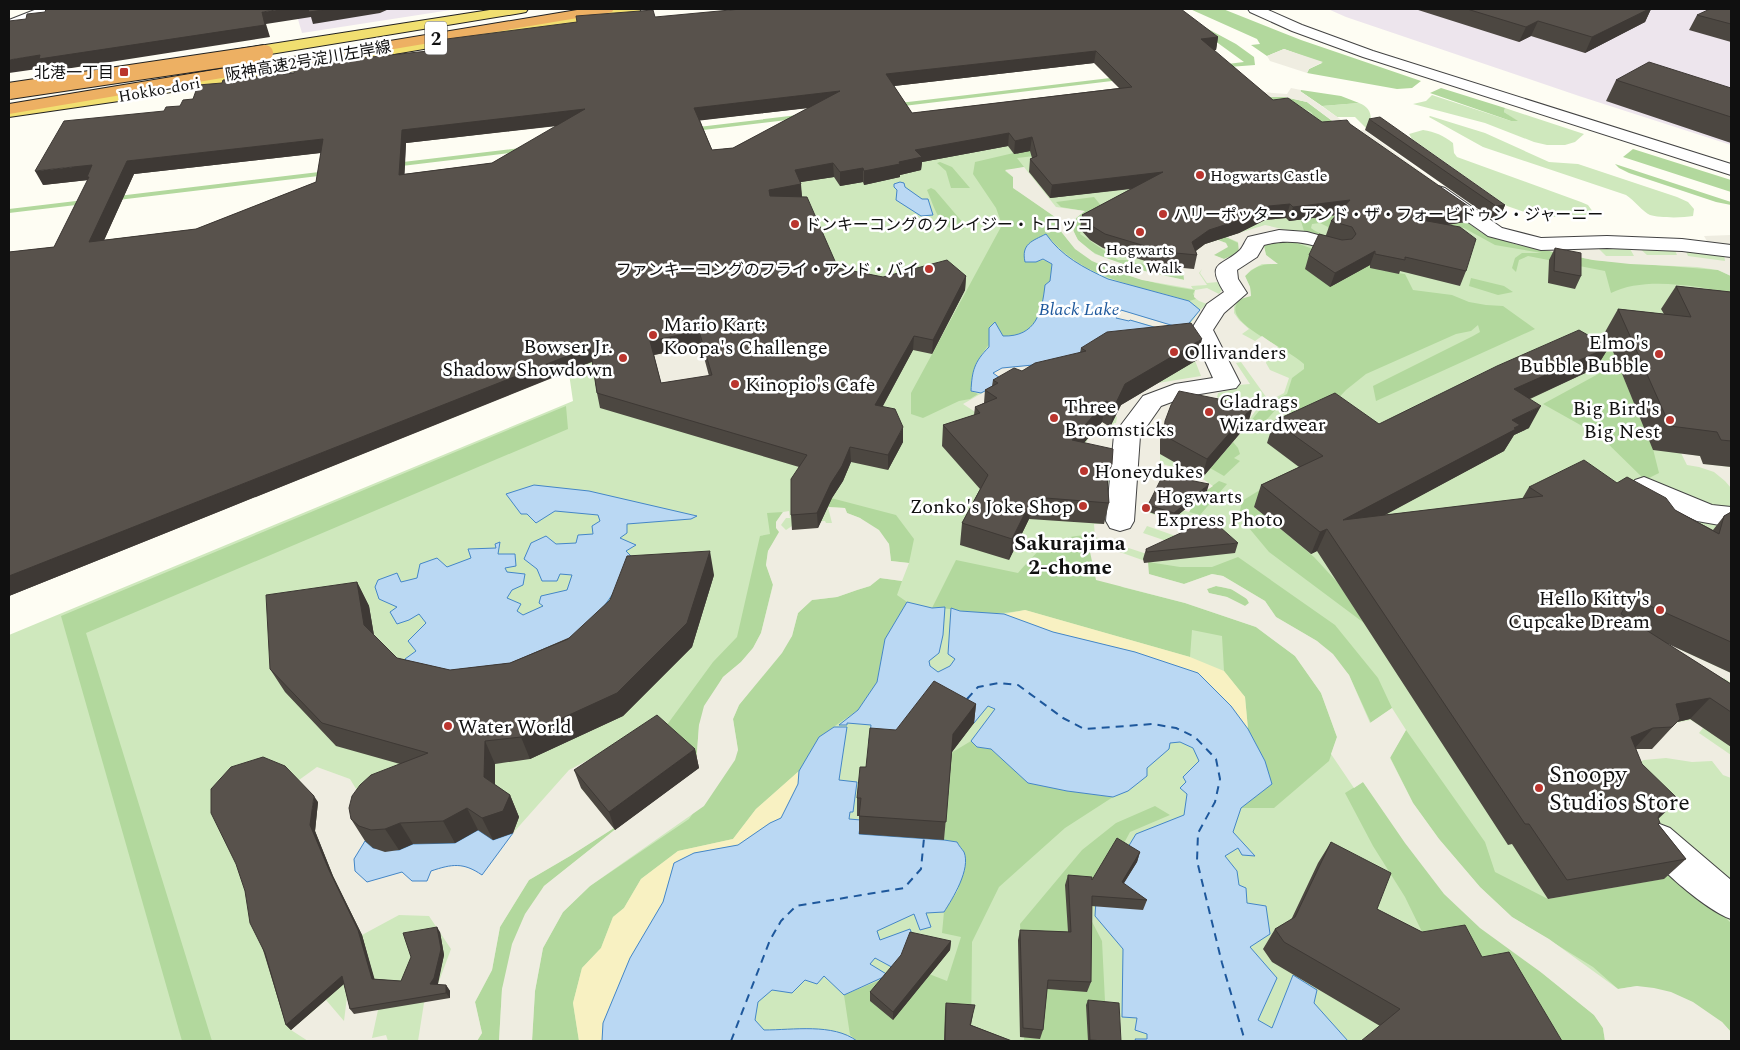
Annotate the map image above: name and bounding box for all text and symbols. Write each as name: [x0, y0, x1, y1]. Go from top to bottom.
road number: 2: [425, 22, 447, 54]
street label: 阪神高速2号淀川左岸線: [223, 35, 393, 87]
place label: 北港一丁目: [34, 61, 114, 85]
marker: 北港一丁目: [118, 66, 130, 78]
street label: Hokko-dori: [116, 71, 202, 109]
place label: Hogwarts Castle: [1210, 164, 1327, 188]
marker: Hogwarts Castle: [1194, 169, 1206, 181]
place label: ハリーポッター・アンド・ザ・フォービドゥン・ジャーニー: [1173, 203, 1604, 227]
marker: ハリーポッター・アンド・ザ・フォービドゥン・ジャーニー: [1157, 208, 1169, 220]
place label: ドンキーコングのクレイジー・トロッコ: [805, 213, 1093, 237]
marker: ドンキーコングのクレイジー・トロッコ: [789, 218, 801, 230]
marker: Hogwarts Castle Walk: [1134, 226, 1146, 238]
place label: Hogwarts Castle Walk: [1097, 238, 1183, 280]
place label: ファンキーコングのフライ・アンド・バイ: [616, 258, 919, 282]
marker: ファンキーコングのフライ・アンド・バイ: [923, 263, 935, 275]
water label: Black Lake: [1038, 296, 1120, 323]
place label: Mario Kart: Koopa's Challenge: [663, 310, 828, 363]
place label: Elmo's Bubble Bubble: [1520, 328, 1649, 381]
marker: Mario Kart: Koopa's Challenge: [647, 329, 659, 341]
place label: Bowser Jr. Shadow Showdown: [442, 332, 613, 385]
place label: Ollivanders: [1184, 338, 1287, 368]
marker: Ollivanders: [1168, 346, 1180, 358]
marker: Elmo's Bubble Bubble: [1653, 348, 1665, 360]
marker: Bowser Jr. Shadow Showdown: [617, 352, 629, 364]
place label: Kinopio's Cafe: [745, 370, 876, 400]
marker: Kinopio's Cafe: [729, 378, 741, 390]
place label: Gladrags Wizardwear: [1219, 387, 1326, 440]
place label: Three Broomsticks: [1064, 392, 1175, 445]
place label: Big Bird's Big Nest: [1572, 394, 1660, 447]
marker: Gladrags Wizardwear: [1203, 406, 1215, 418]
marker: Three Broomsticks: [1048, 412, 1060, 424]
marker: Big Bird's Big Nest: [1664, 414, 1676, 426]
place label: Honeydukes: [1094, 457, 1203, 487]
marker: Honeydukes: [1078, 465, 1090, 477]
place label: Hogwarts Express Photo: [1156, 482, 1283, 535]
place label: Zonko's Joke Shop: [910, 492, 1073, 522]
marker: Zonko's Joke Shop: [1077, 500, 1089, 512]
marker: Hogwarts Express Photo: [1140, 502, 1152, 514]
district label: Sakurajima 2-chome: [1014, 528, 1126, 584]
place label: Hello Kitty's Cupcake Dream: [1508, 584, 1650, 637]
marker: Hello Kitty's Cupcake Dream: [1654, 604, 1666, 616]
place label: Water World: [458, 712, 572, 742]
marker: Water World: [442, 720, 454, 732]
place label: Snoopy Studios Store: [1549, 757, 1690, 821]
marker: Snoopy Studios Store: [1533, 782, 1545, 794]

